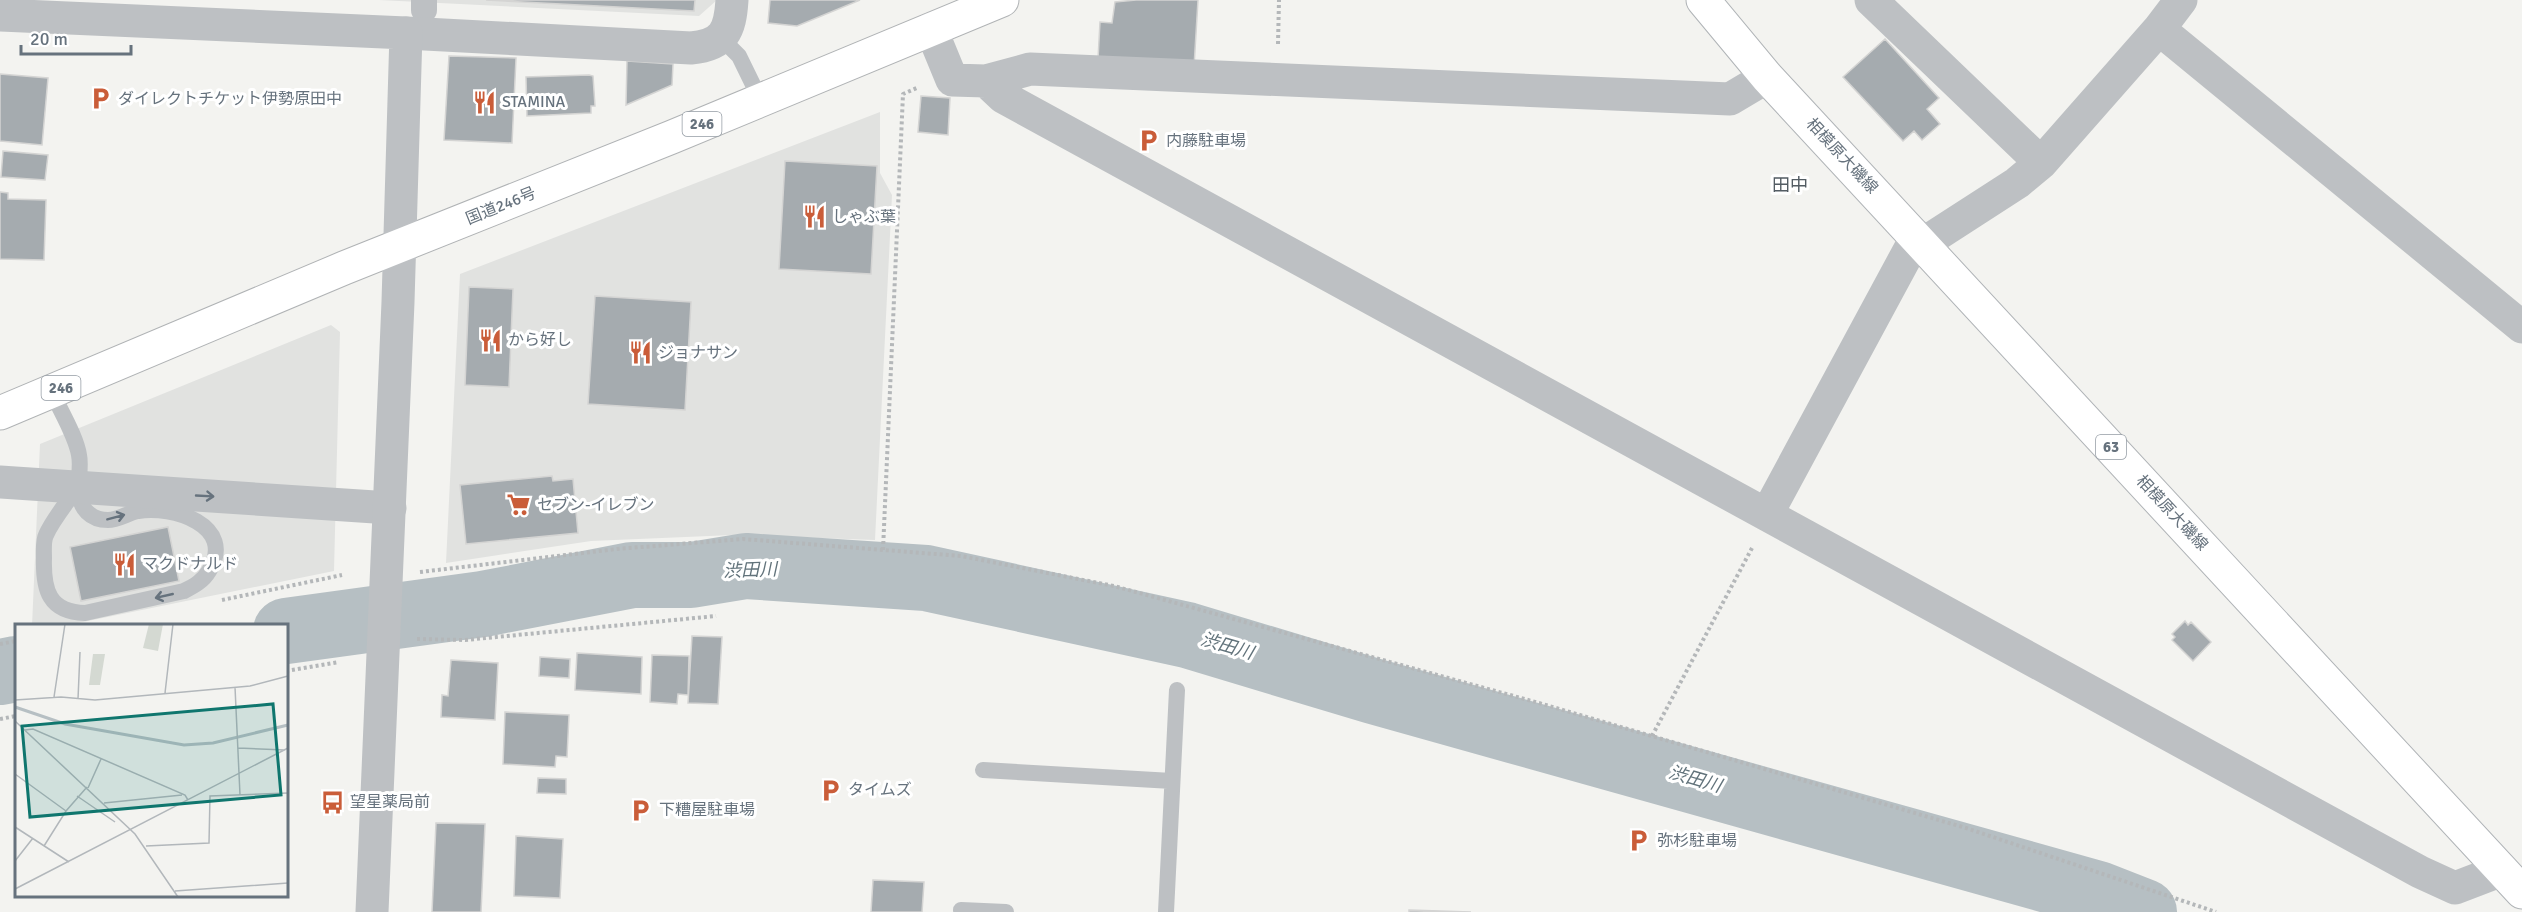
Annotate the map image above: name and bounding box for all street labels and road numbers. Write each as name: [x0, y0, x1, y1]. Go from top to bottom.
road number: 246: [682, 112, 722, 136]
street label: 相模原大磯線: [1802, 114, 1882, 198]
street label: 国道246号: [463, 183, 539, 229]
road number: 246: [42, 376, 80, 400]
road number: 63: [2096, 435, 2126, 459]
street label: 相模原大磯線: [2132, 471, 2212, 555]

